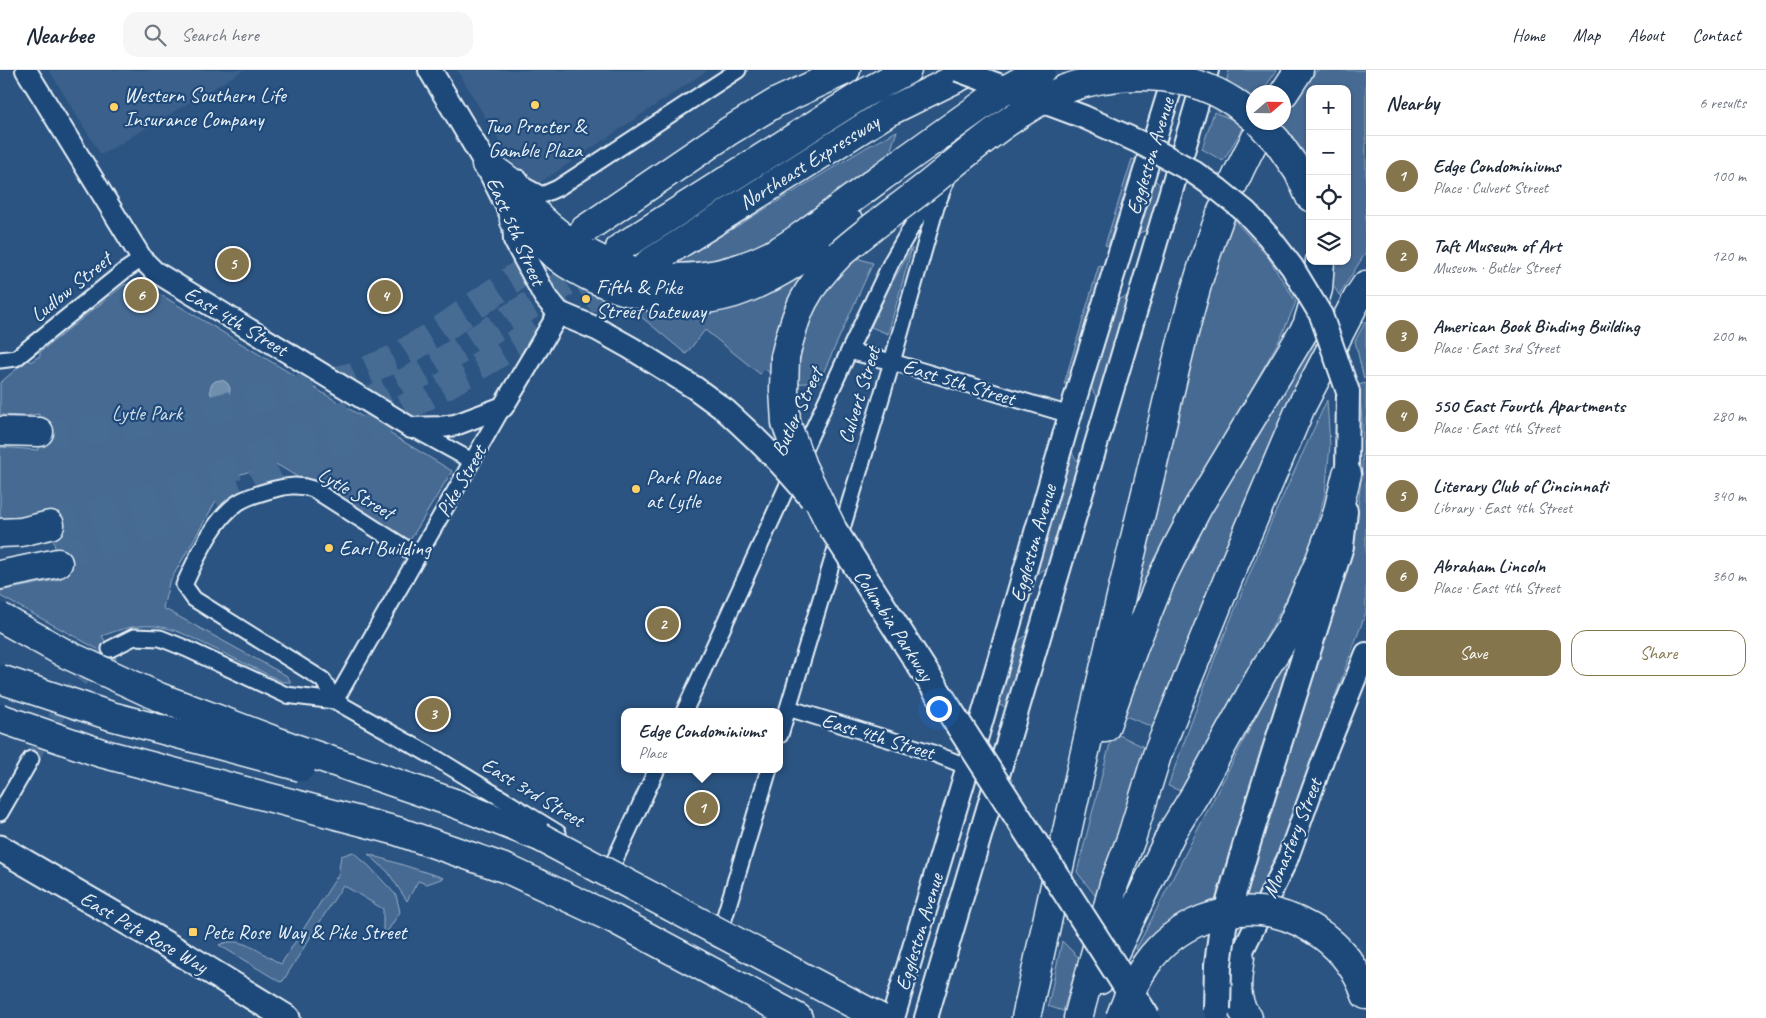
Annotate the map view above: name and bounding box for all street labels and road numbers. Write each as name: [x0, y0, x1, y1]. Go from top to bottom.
street label: Eggleston Avenue: [1120, 93, 1180, 218]
street label: Northeast Expressway: [734, 108, 885, 215]
street label: East 5th Street: [481, 173, 552, 291]
street label: Ludlow Street: [25, 245, 119, 328]
street label: East 4th Street: [180, 280, 294, 363]
street label: Culvert Street: [832, 341, 887, 447]
street label: East 5th Street: [900, 353, 1020, 412]
street label: Butler Street: [765, 361, 830, 460]
street label: Pike Street: [430, 439, 493, 522]
street label: Lytle Street: [313, 461, 401, 527]
street label: Eggleston Avenue: [1004, 480, 1062, 605]
street label: Columbia Parkway: [848, 564, 941, 687]
street label: East 4th Street: [819, 707, 939, 766]
street label: East 3rd Street: [477, 751, 591, 834]
street label: Monastery Street: [1256, 773, 1329, 901]
street label: Eggleston Avenue: [889, 869, 949, 994]
street label: East Pete Rose Way: [76, 885, 214, 980]

